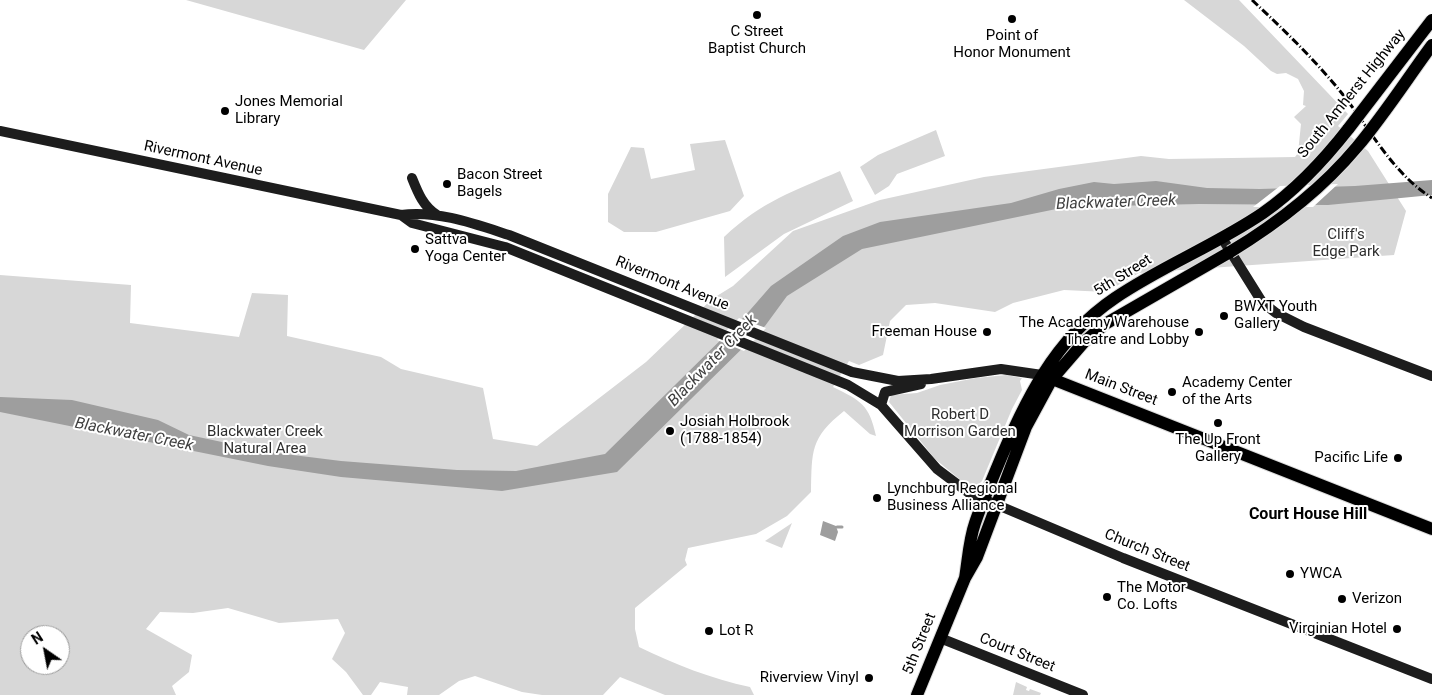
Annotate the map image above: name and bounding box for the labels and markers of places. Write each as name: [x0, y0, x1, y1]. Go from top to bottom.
marker: C Street Baptist Church: [751, 9, 763, 21]
marker: Point of Honor Monument: [1006, 13, 1018, 25]
place label: C Street Baptist Church: [708, 23, 806, 58]
place label: Point of Honor Monument: [953, 27, 1071, 62]
place label: Jones Memorial Library: [235, 93, 343, 128]
marker: Jones Memorial Library: [219, 105, 231, 117]
place label: Bacon Street Bagels: [457, 166, 542, 201]
marker: Bacon Street Bagels: [441, 178, 453, 190]
place label: Sattva Yoga Center: [425, 231, 506, 266]
marker: Sattva Yoga Center: [409, 243, 421, 255]
place label: BWXT Youth Gallery: [1234, 298, 1317, 333]
marker: BWXT Youth Gallery: [1218, 310, 1230, 322]
place label: The Academy Warehouse Theatre and Lobby: [1019, 314, 1189, 349]
place label: Freeman House: [872, 323, 977, 341]
marker: Freeman House: [981, 326, 993, 338]
marker: The Academy Warehouse Theatre and Lobby: [1193, 326, 1205, 338]
place label: Academy Center of the Arts: [1182, 374, 1292, 409]
marker: Academy Center of the Arts: [1166, 386, 1178, 398]
place label: Josiah Holbrook (1788-1854): [680, 413, 789, 448]
marker: The Up Front Gallery: [1212, 417, 1224, 429]
marker: Josiah Holbrook (1788-1854): [664, 425, 676, 437]
place label: The Up Front Gallery: [1175, 431, 1261, 466]
place label: Pacific Life: [1314, 449, 1388, 467]
marker: Pacific Life: [1392, 452, 1404, 464]
place label: Lynchburg Regional Business Alliance: [887, 480, 1017, 515]
marker: Lynchburg Regional Business Alliance: [871, 492, 883, 504]
place label: YWCA: [1300, 565, 1342, 583]
marker: YWCA: [1284, 568, 1296, 580]
place label: The Motor Co. Lofts: [1117, 579, 1186, 614]
place label: Verizon: [1352, 590, 1402, 608]
marker: The Motor Co. Lofts: [1101, 591, 1113, 603]
marker: Verizon: [1336, 593, 1348, 605]
place label: Virginian Hotel: [1289, 620, 1387, 638]
place label: Lot R: [719, 622, 754, 640]
marker: Virginian Hotel: [1391, 623, 1403, 635]
marker: Lot R: [703, 625, 715, 637]
place label: Riverview Vinyl: [760, 669, 859, 687]
marker: Riverview Vinyl: [863, 672, 875, 684]

